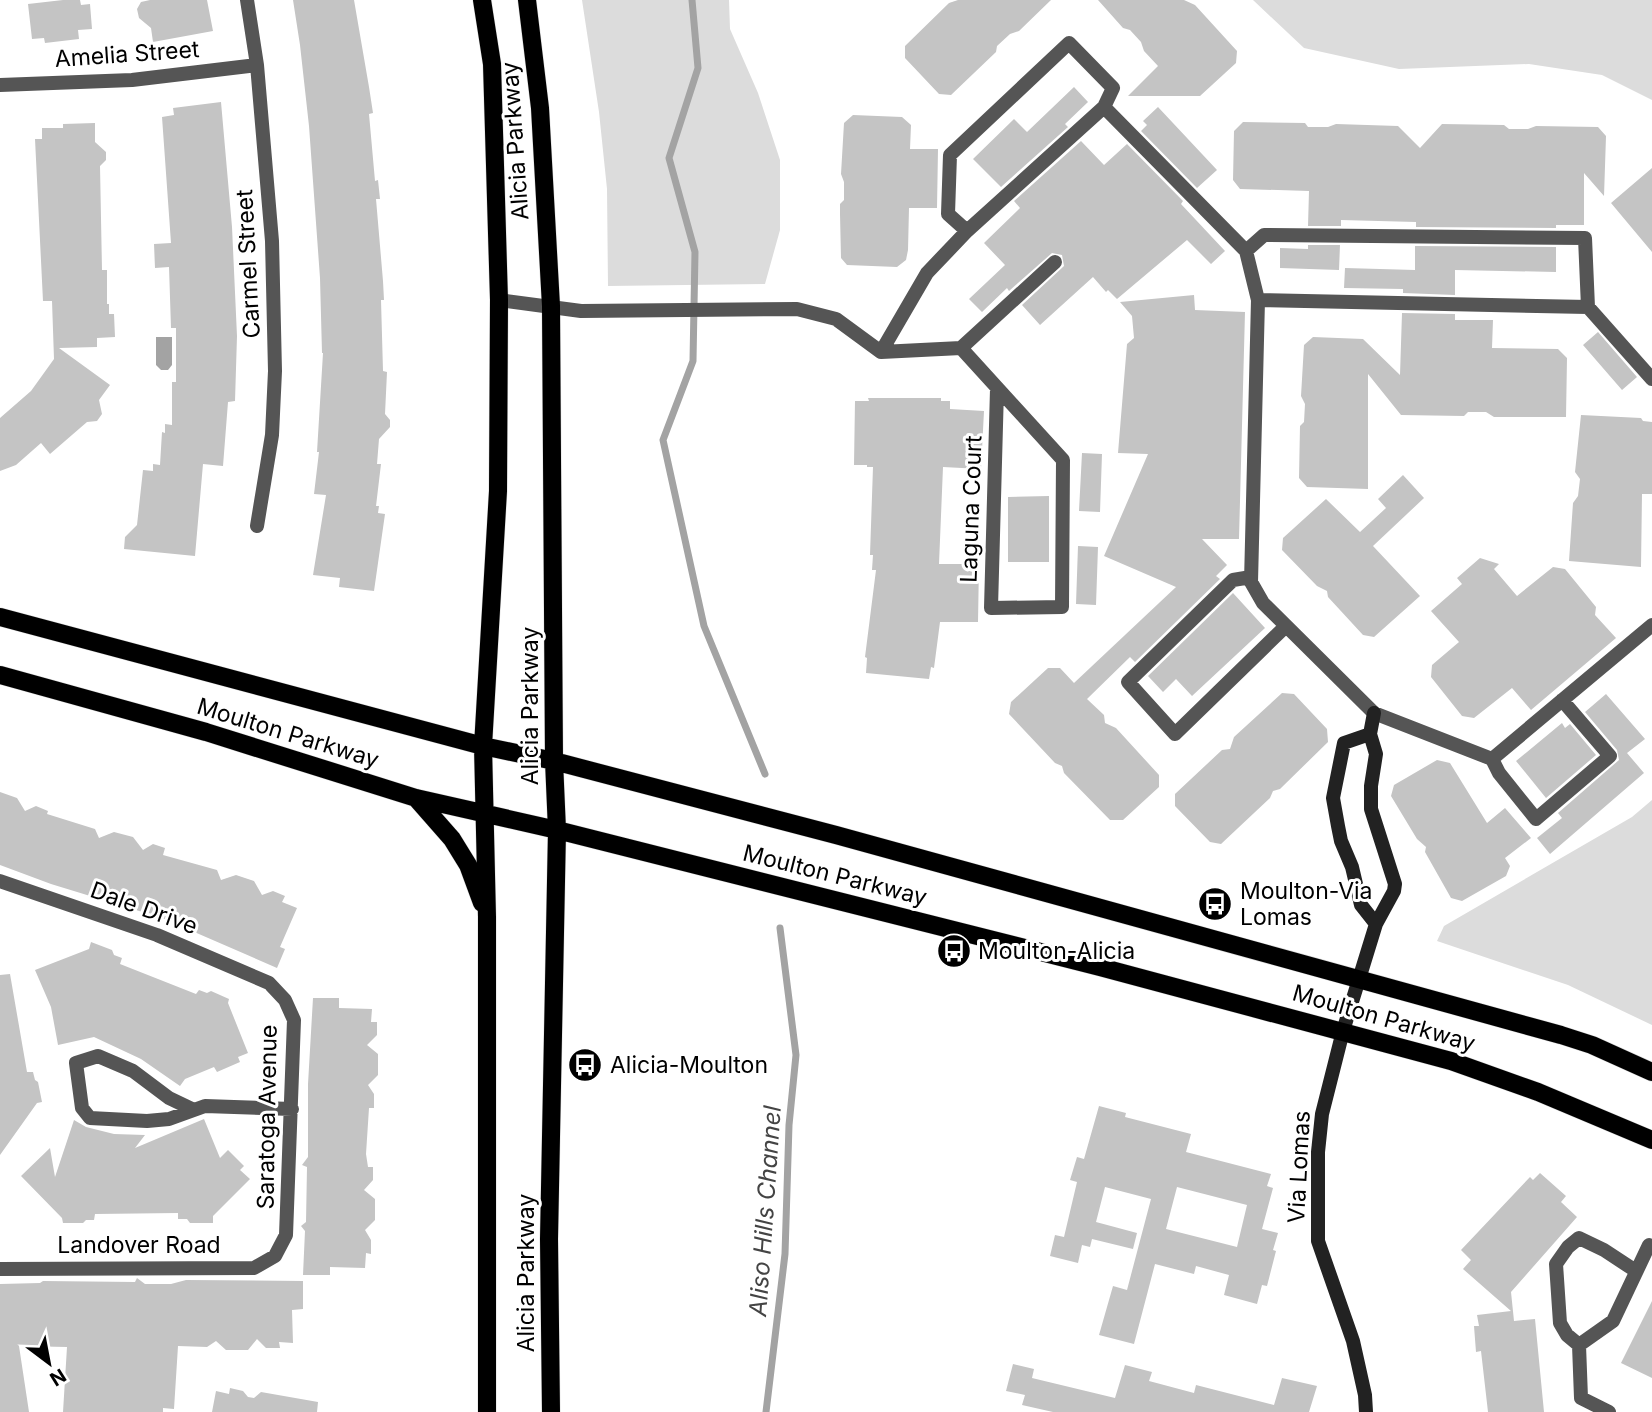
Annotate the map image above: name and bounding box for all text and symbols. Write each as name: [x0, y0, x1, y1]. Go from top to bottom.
street label: Amelia Street: [54, 35, 201, 73]
street label: Alicia Parkway: [495, 61, 535, 221]
street label: Carmel Street: [230, 188, 266, 339]
street label: Laguna Court: [954, 434, 988, 583]
street label: Alicia Parkway: [516, 627, 544, 785]
street label: Moulton Parkway: [194, 692, 382, 774]
street label: Moulton Parkway: [740, 839, 930, 911]
street label: Dale Drive: [87, 876, 201, 940]
place label: Moulton-Via Lomas: [1240, 877, 1373, 931]
bus stop icon: Moulton-Via Lomas: [1196, 885, 1234, 923]
bus stop icon: Moulton-Alicia: [935, 932, 973, 970]
place label: Moulton-Alicia: [978, 937, 1135, 965]
street label: Moulton Parkway: [1289, 979, 1479, 1057]
street label: Saratoga Avenue: [251, 1024, 283, 1210]
bus stop icon: Alicia-Moulton: [566, 1046, 604, 1084]
place label: Alicia-Moulton: [610, 1051, 768, 1079]
water label: Aliso Hills Channel: [743, 1104, 787, 1318]
street label: Via Lomas: [1282, 1110, 1316, 1224]
street label: Alicia Parkway: [512, 1194, 540, 1352]
street label: Landover Road: [57, 1231, 221, 1259]
north arrow: [14, 1328, 84, 1398]
text: N: [46, 1363, 70, 1391]

